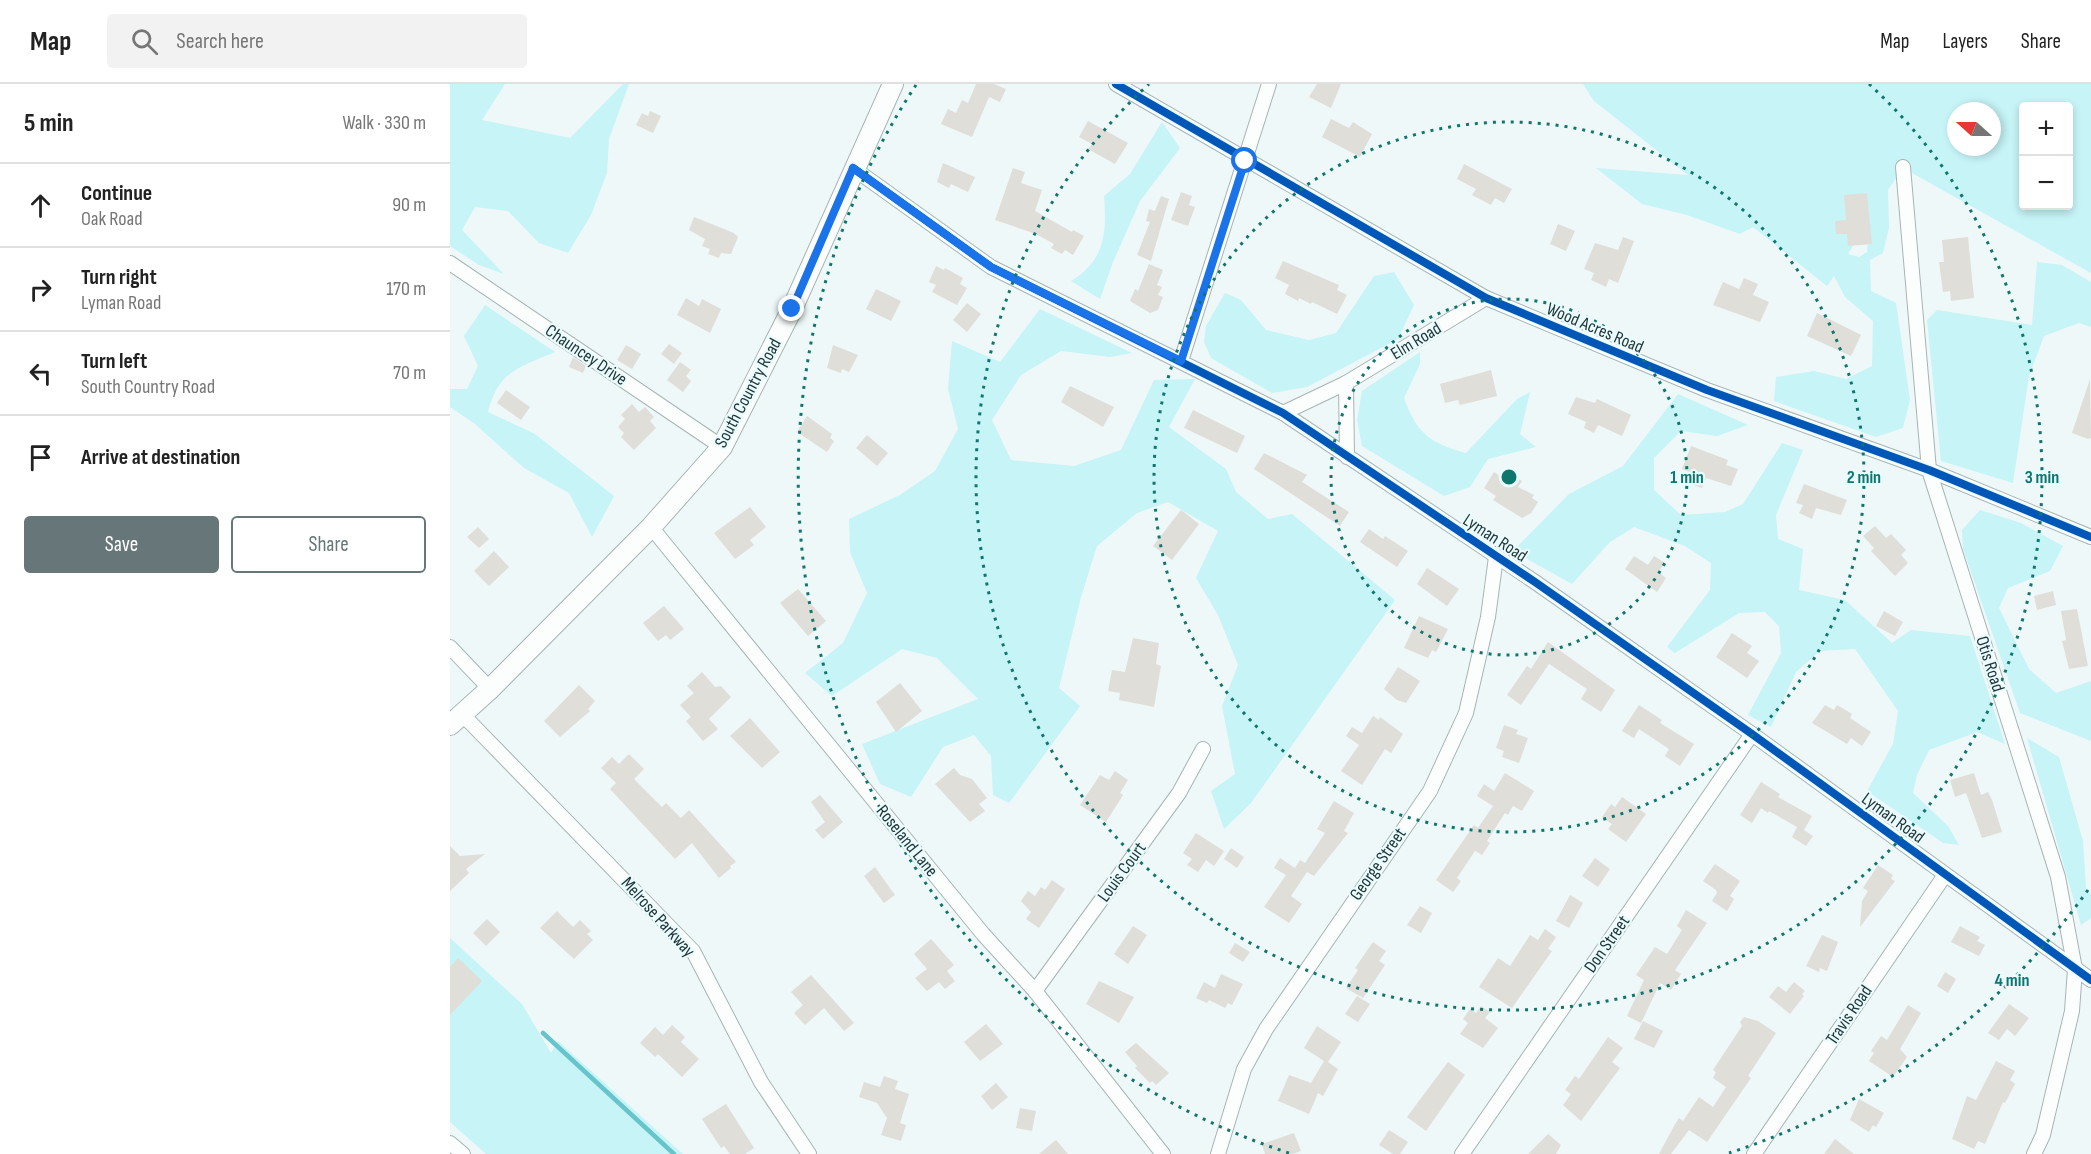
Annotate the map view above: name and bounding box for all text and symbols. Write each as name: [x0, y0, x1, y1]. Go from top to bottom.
search box: [107, 14, 527, 68]
text: Map: [30, 25, 71, 58]
icon: search: [128, 25, 161, 58]
text: Search here: [176, 28, 264, 55]
text: Map: [1880, 29, 1909, 54]
text: Layers: [1942, 29, 1988, 54]
text: Share: [2021, 29, 2061, 54]
north arrow: [1947, 102, 2001, 156]
map controls: [2019, 102, 2073, 210]
button: +: [2019, 102, 2073, 156]
text: 5 min: [24, 108, 74, 139]
text: Walk · 330 m: [342, 111, 426, 135]
route start: [1231, 147, 1257, 173]
button: −: [2019, 156, 2073, 210]
text: Continue: [81, 180, 152, 207]
icon: ahead: [24, 189, 57, 222]
text: 90 m: [392, 193, 426, 217]
text: Oak Road: [81, 207, 143, 231]
text: Turn right: [81, 264, 157, 291]
icon: right: [24, 273, 57, 306]
text: 170 m: [386, 277, 426, 301]
text: Lyman Road: [81, 291, 161, 315]
route end: [778, 295, 804, 321]
street label: Wood Acres Road: [1543, 298, 1647, 358]
street label: Elm Road: [1387, 318, 1445, 364]
street label: Chauncey Drive: [541, 320, 631, 390]
street label: South Country Road: [710, 335, 786, 451]
text: Turn left: [81, 348, 147, 375]
icon: left: [24, 357, 57, 390]
text: 70 m: [393, 361, 426, 385]
text: South Country Road: [81, 375, 215, 399]
icon: arrive: [24, 441, 57, 474]
text: Arrive at destination: [81, 444, 240, 471]
centre of rings: [1499, 467, 1519, 487]
text: 1 min: [1670, 467, 1704, 488]
text: 2 min: [1847, 467, 1881, 488]
text: 3 min: [2025, 467, 2059, 488]
street label: Lyman Road: [1459, 510, 1531, 566]
button: Save: [24, 516, 219, 573]
button: Share: [231, 516, 426, 573]
street label: Otis Road: [1971, 634, 2009, 694]
street label: Lyman Road: [1858, 788, 1928, 848]
street label: Roseland Lane: [872, 801, 942, 881]
street label: George Street: [1345, 823, 1411, 904]
street label: Louis Court: [1093, 838, 1151, 906]
street label: Melrose Parkway: [617, 873, 699, 961]
street label: Don Street: [1580, 911, 1634, 977]
text: 4 min: [1995, 970, 2029, 991]
street label: Travis Road: [1821, 981, 1877, 1049]

